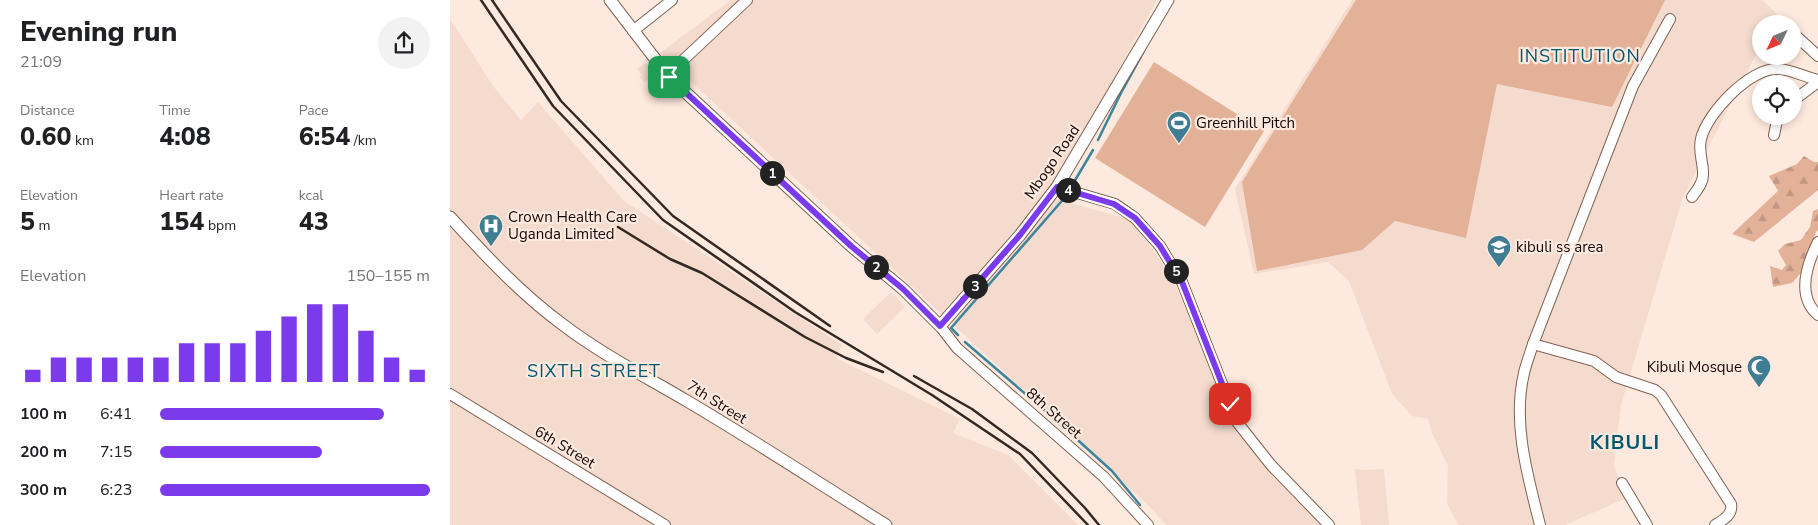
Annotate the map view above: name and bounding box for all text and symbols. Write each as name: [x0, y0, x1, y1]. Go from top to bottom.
text: Evening run: [20, 13, 177, 51]
north arrow: [1752, 15, 1802, 65]
map controls: [1752, 15, 1802, 125]
button: share: [378, 17, 430, 69]
district label: INSTITUTION: [1519, 44, 1641, 68]
text: 21:09: [20, 51, 62, 73]
pin: [648, 56, 690, 98]
icon: arrive: [655, 63, 683, 91]
button: locate: [1752, 75, 1802, 125]
text: Distance: [20, 101, 74, 120]
text: Time: [159, 101, 190, 120]
text: Pace: [299, 101, 328, 120]
sports icon: Greenhill Pitch: [1166, 110, 1192, 144]
place label: Greenhill Pitch: [1196, 113, 1295, 133]
text: 0.60: [20, 120, 72, 154]
text: 4:08: [159, 120, 211, 154]
text: 6:54: [299, 120, 350, 154]
street label: Mbogo Road: [1020, 121, 1084, 203]
text: km: [72, 131, 94, 150]
text: /km: [350, 131, 377, 150]
pin: 1: [760, 160, 784, 186]
text: 1: [768, 164, 777, 183]
pin: 4: [1056, 178, 1080, 202]
text: 4: [1064, 181, 1073, 200]
text: Elevation: [20, 186, 78, 205]
text: Heart rate: [159, 186, 223, 205]
text: kcal: [299, 186, 323, 205]
text: 5: [20, 205, 35, 239]
text: 154: [159, 205, 204, 239]
text: 43: [299, 205, 329, 239]
place label: Crown Health Care Uganda Limited: [508, 207, 637, 244]
hospital icon: Crown Health Care Uganda Limited: [478, 213, 504, 247]
text: m: [35, 216, 51, 235]
text: bpm: [204, 216, 236, 235]
school or university icon: kibuli ss area: [1486, 234, 1512, 268]
place label: kibuli ss area: [1516, 237, 1603, 257]
pin: 2: [864, 254, 888, 280]
text: 2: [872, 258, 881, 277]
pin: 5: [1164, 258, 1188, 284]
text: 5: [1172, 262, 1181, 281]
text: Elevation: [20, 265, 86, 287]
text: 150–155 m: [347, 265, 430, 287]
pin: 3: [962, 274, 988, 298]
text: 3: [971, 277, 980, 296]
mosque icon: Kibuli Mosque: [1746, 354, 1772, 388]
place label: Kibuli Mosque: [1647, 357, 1742, 377]
district label: SIXTH STREET: [527, 359, 661, 383]
street label: 7th Street: [683, 376, 752, 429]
street label: 8th Street: [1022, 383, 1087, 443]
pin: [1209, 383, 1251, 425]
icon: check: [1216, 390, 1244, 418]
text: 100 m: [20, 403, 67, 425]
text: 6:41: [100, 403, 132, 425]
street label: 6th Street: [531, 421, 600, 473]
district label: KIBULI: [1590, 429, 1660, 456]
text: 200 m: [20, 441, 67, 463]
text: 7:15: [100, 441, 132, 463]
text: 300 m: [20, 479, 67, 501]
text: 6:23: [100, 479, 132, 501]

